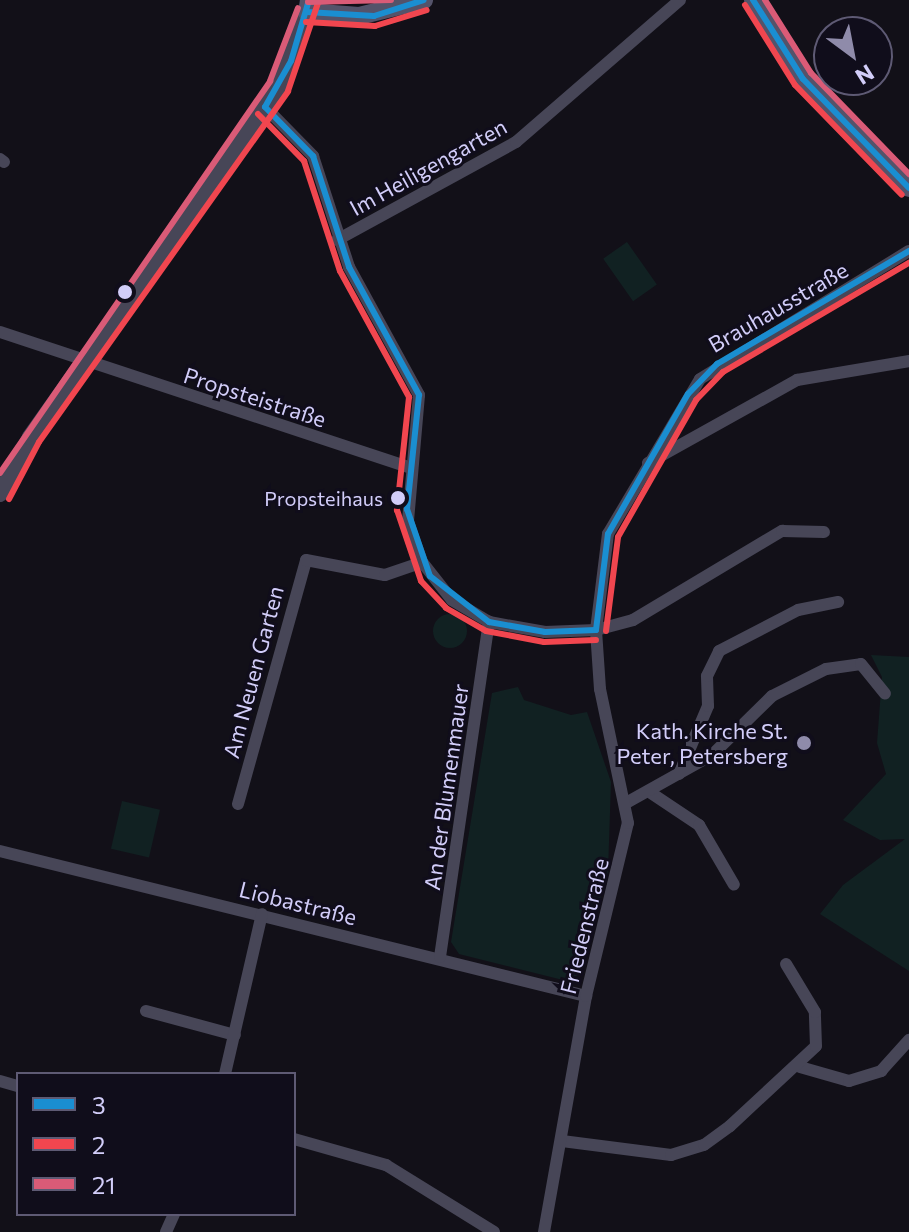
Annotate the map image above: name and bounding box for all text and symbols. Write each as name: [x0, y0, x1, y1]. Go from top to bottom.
north arrow: [813, 16, 893, 96]
text: N: [851, 59, 879, 91]
street label: Im Heiligengarten: [345, 113, 511, 221]
street label: Brauhausstraße: [703, 256, 853, 358]
unlabelled marker: [117, 284, 133, 300]
street label: Propsteistraße: [180, 362, 330, 432]
place label: Propsteihaus: [264, 486, 383, 510]
marker: Propsteihaus: [390, 490, 406, 506]
street label: Am Neuen Garten: [217, 583, 289, 761]
street label: An der Blumenmauer: [418, 682, 474, 892]
place label: Kath. Kirche St. Peter, Petersberg: [617, 717, 788, 768]
marker: Kath. Kirche St. Peter, Petersberg: [795, 734, 813, 752]
street label: Friedenstraße: [554, 855, 614, 997]
street label: Liobastraße: [237, 876, 359, 930]
legend: [16, 1072, 296, 1216]
text: 3: [92, 1090, 106, 1119]
text: 2: [92, 1130, 105, 1159]
text: 21: [92, 1170, 116, 1199]

